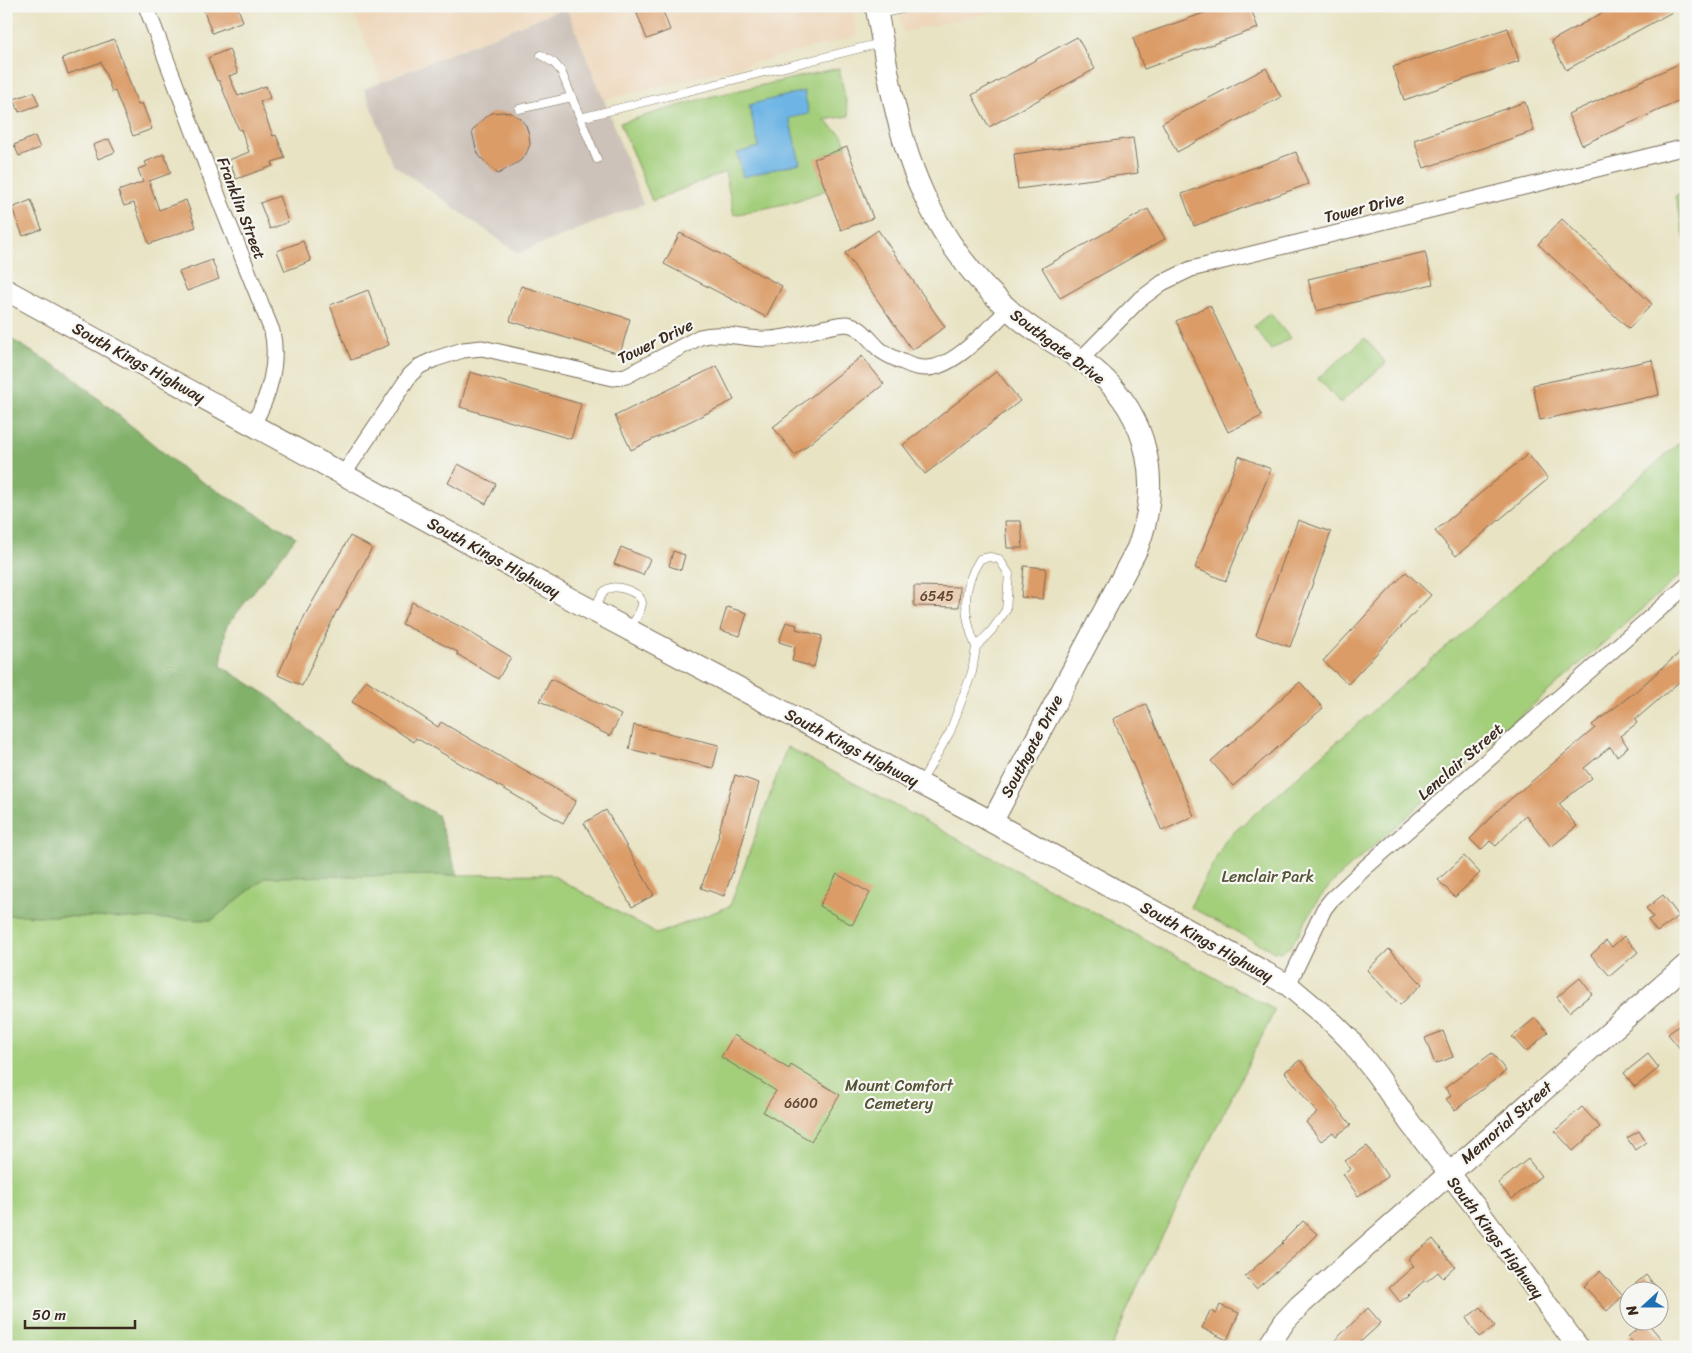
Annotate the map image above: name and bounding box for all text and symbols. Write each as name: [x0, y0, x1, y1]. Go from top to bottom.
street label: Franklin Street: [209, 152, 274, 264]
street label: Tower Drive: [1321, 184, 1407, 231]
street label: Southgate Drive: [1004, 301, 1112, 392]
street label: Tower Drive: [612, 310, 698, 372]
street label: South Kings Highway: [67, 314, 211, 411]
street label: South Kings Highway: [422, 509, 566, 606]
house number: 6545: [920, 584, 954, 609]
street label: Southgate Drive: [992, 689, 1071, 803]
street label: South Kings Highway: [780, 700, 925, 795]
street label: Lenclair Street: [1410, 715, 1510, 807]
park label: Lenclair Park: [1222, 862, 1314, 891]
street label: South Kings Highway: [1135, 893, 1279, 990]
park label: Mount Comfort Cemetery: [845, 1071, 954, 1118]
street label: Memorial Street: [1453, 1073, 1560, 1171]
house number: 6600: [784, 1091, 818, 1116]
street label: South Kings Highway: [1439, 1169, 1552, 1306]
north arrow: [1620, 1280, 1670, 1330]
scale bar: [25, 1298, 135, 1330]
text: N: [1619, 1301, 1646, 1320]
text: 50 m: [32, 1302, 67, 1328]

